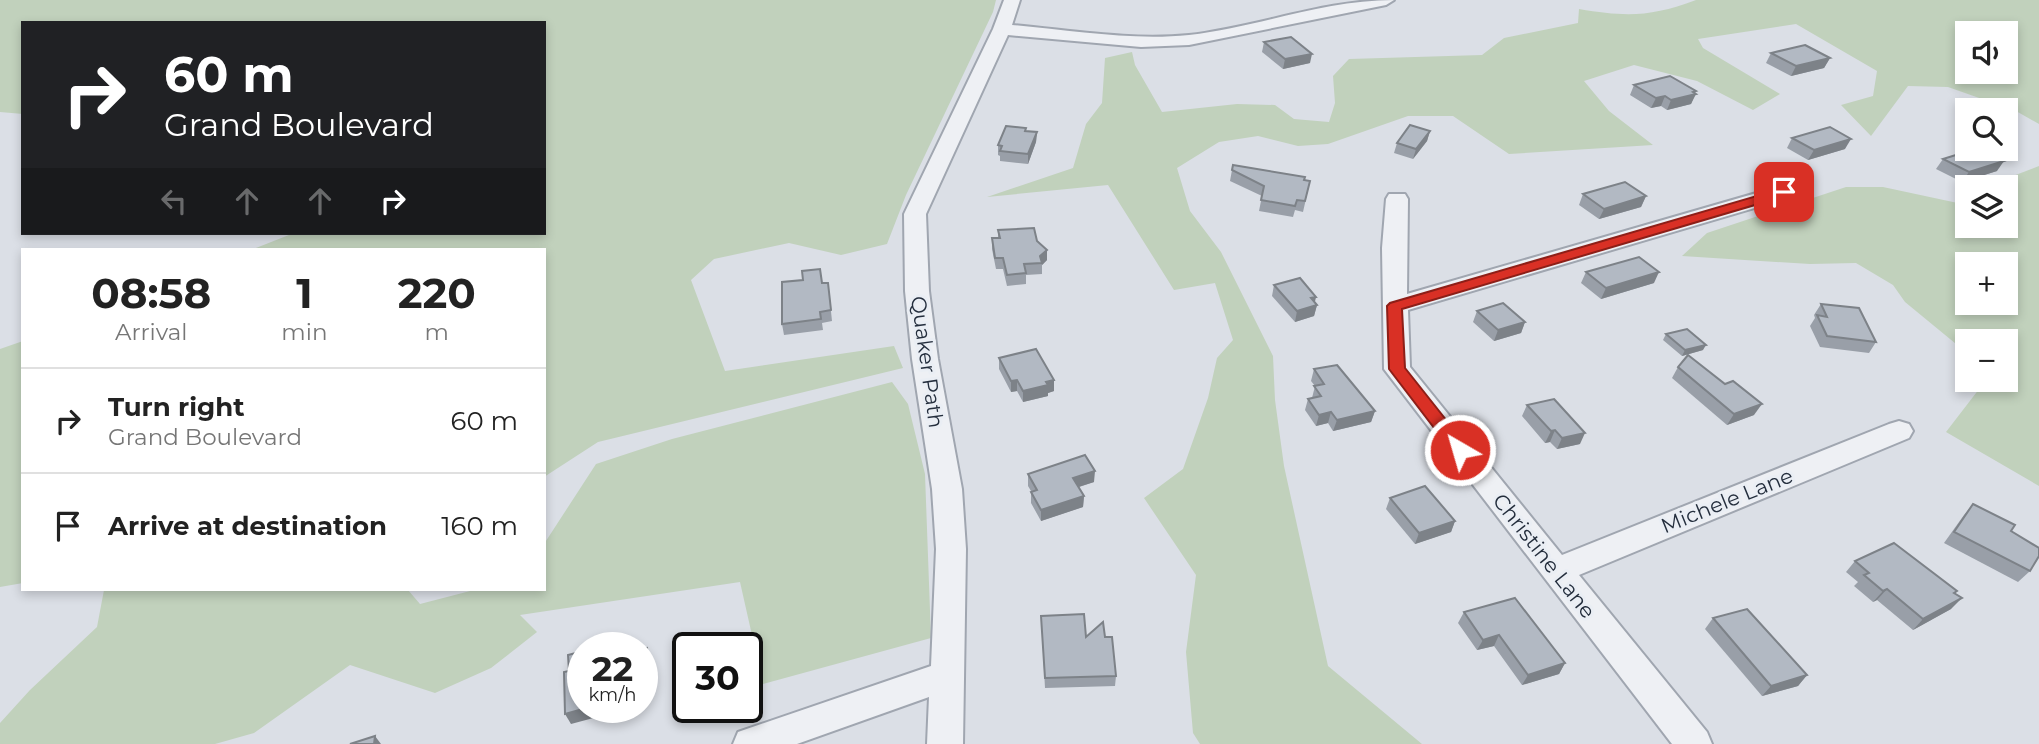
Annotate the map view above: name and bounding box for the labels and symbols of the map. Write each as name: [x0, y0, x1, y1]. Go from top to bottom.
pin: [1754, 162, 1814, 222]
street label: Quaker Path: [906, 294, 949, 429]
position arrow: [1423, 413, 1497, 487]
street label: Michele Lane: [1657, 463, 1796, 538]
street label: Christine Lane: [1488, 488, 1601, 623]
speed limit sign: 30: [672, 632, 763, 723]

